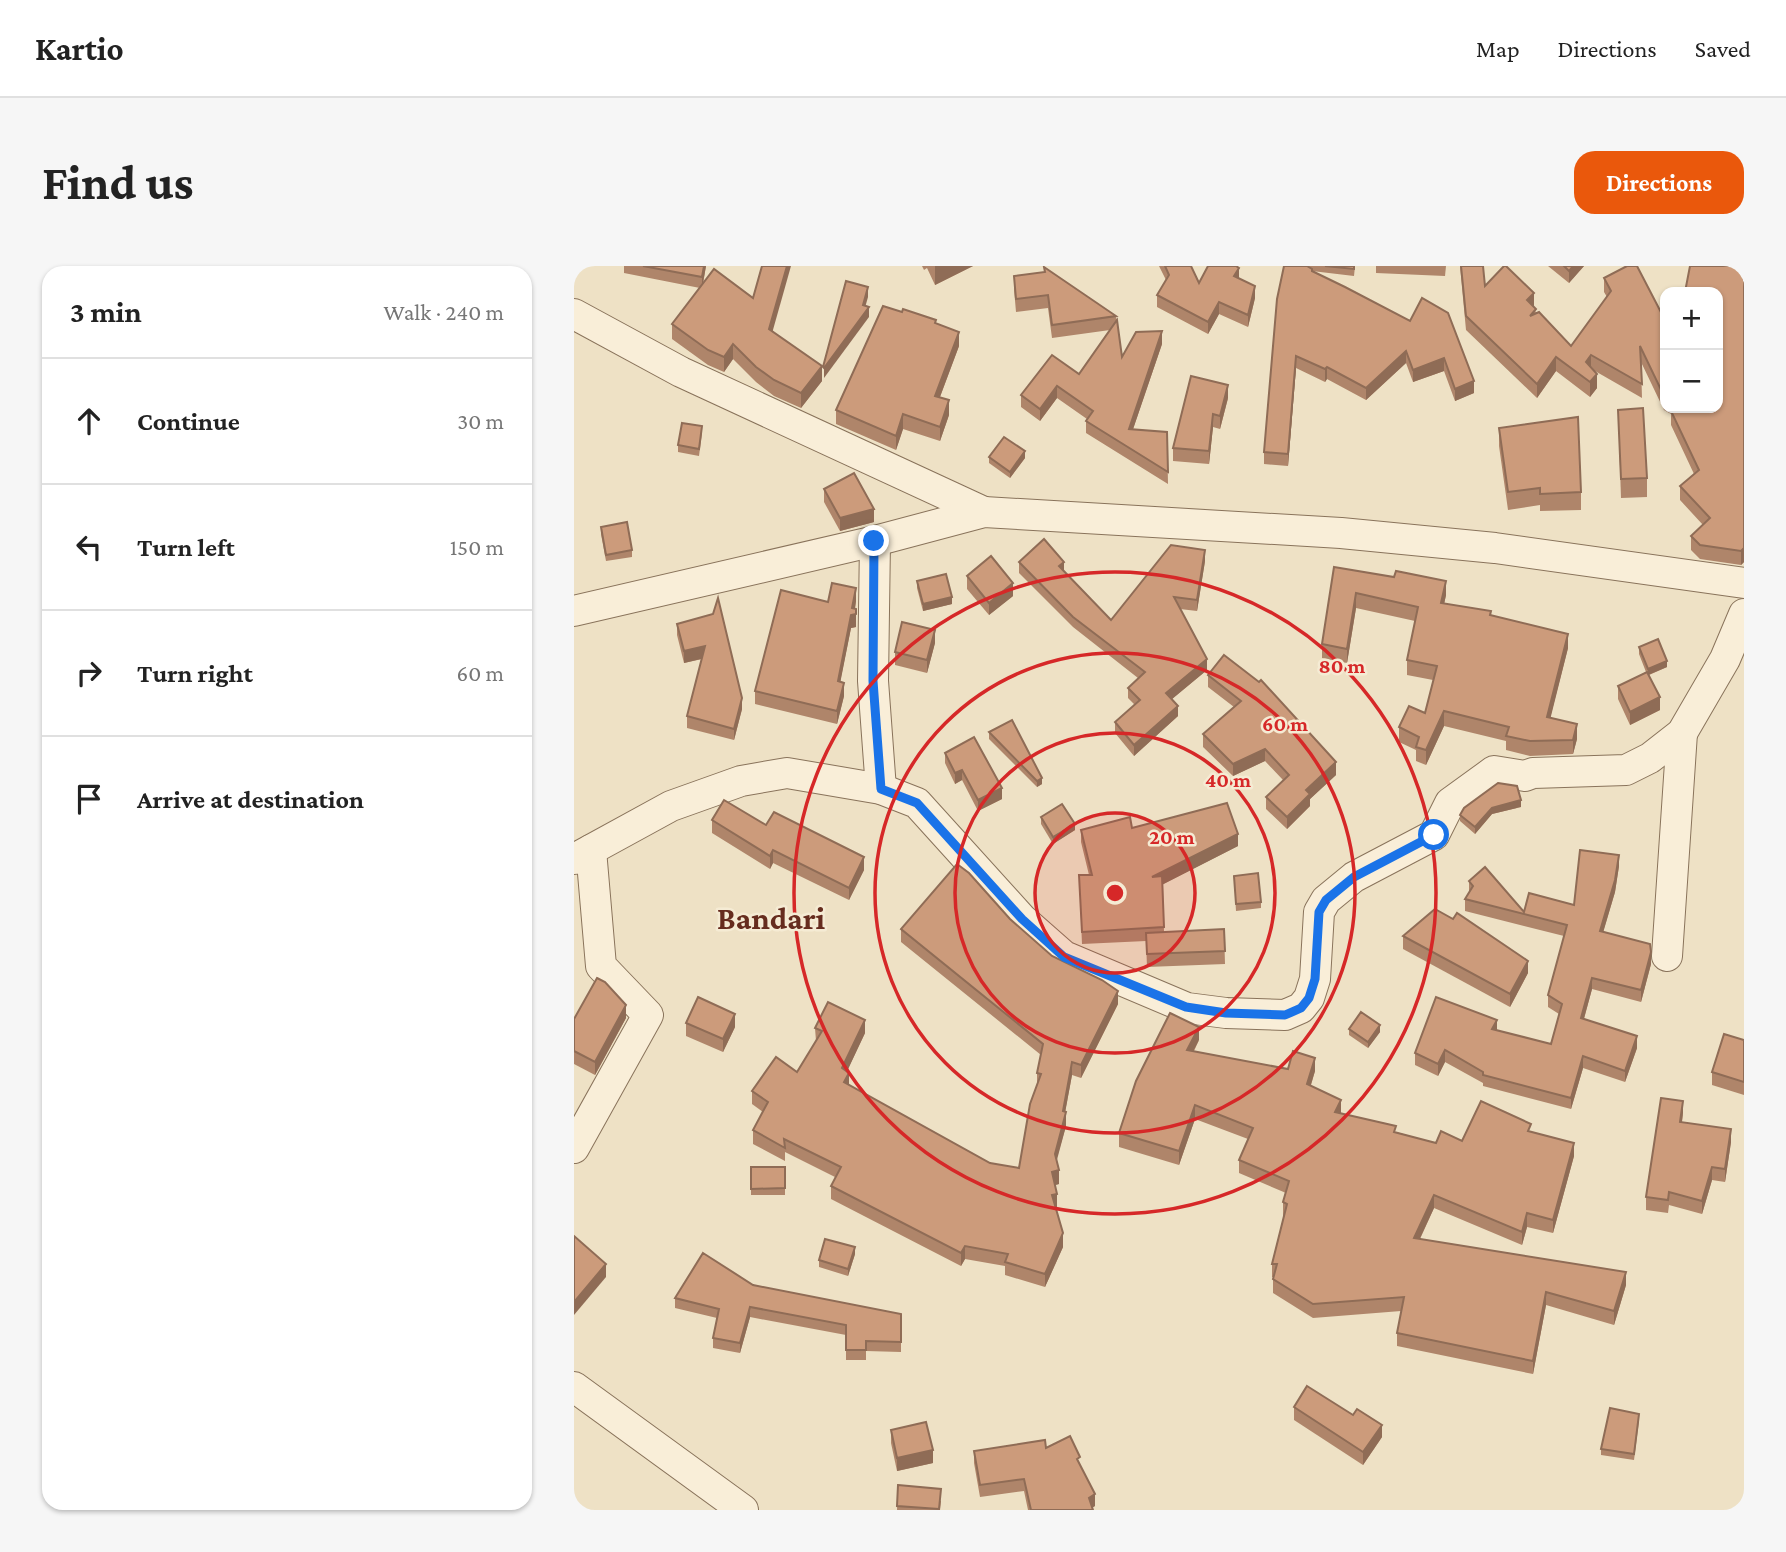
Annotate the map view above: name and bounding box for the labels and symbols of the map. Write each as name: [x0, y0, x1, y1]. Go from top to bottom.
route end: [858, 525, 889, 556]
text: 80 m: [1319, 654, 1366, 678]
text: 60 m: [1262, 712, 1308, 736]
text: 40 m: [1205, 768, 1251, 792]
route start: [1418, 819, 1449, 850]
text: 20 m: [1149, 825, 1195, 849]
centre of rings: [1103, 881, 1127, 905]
district label: Bandari: [717, 900, 825, 936]

